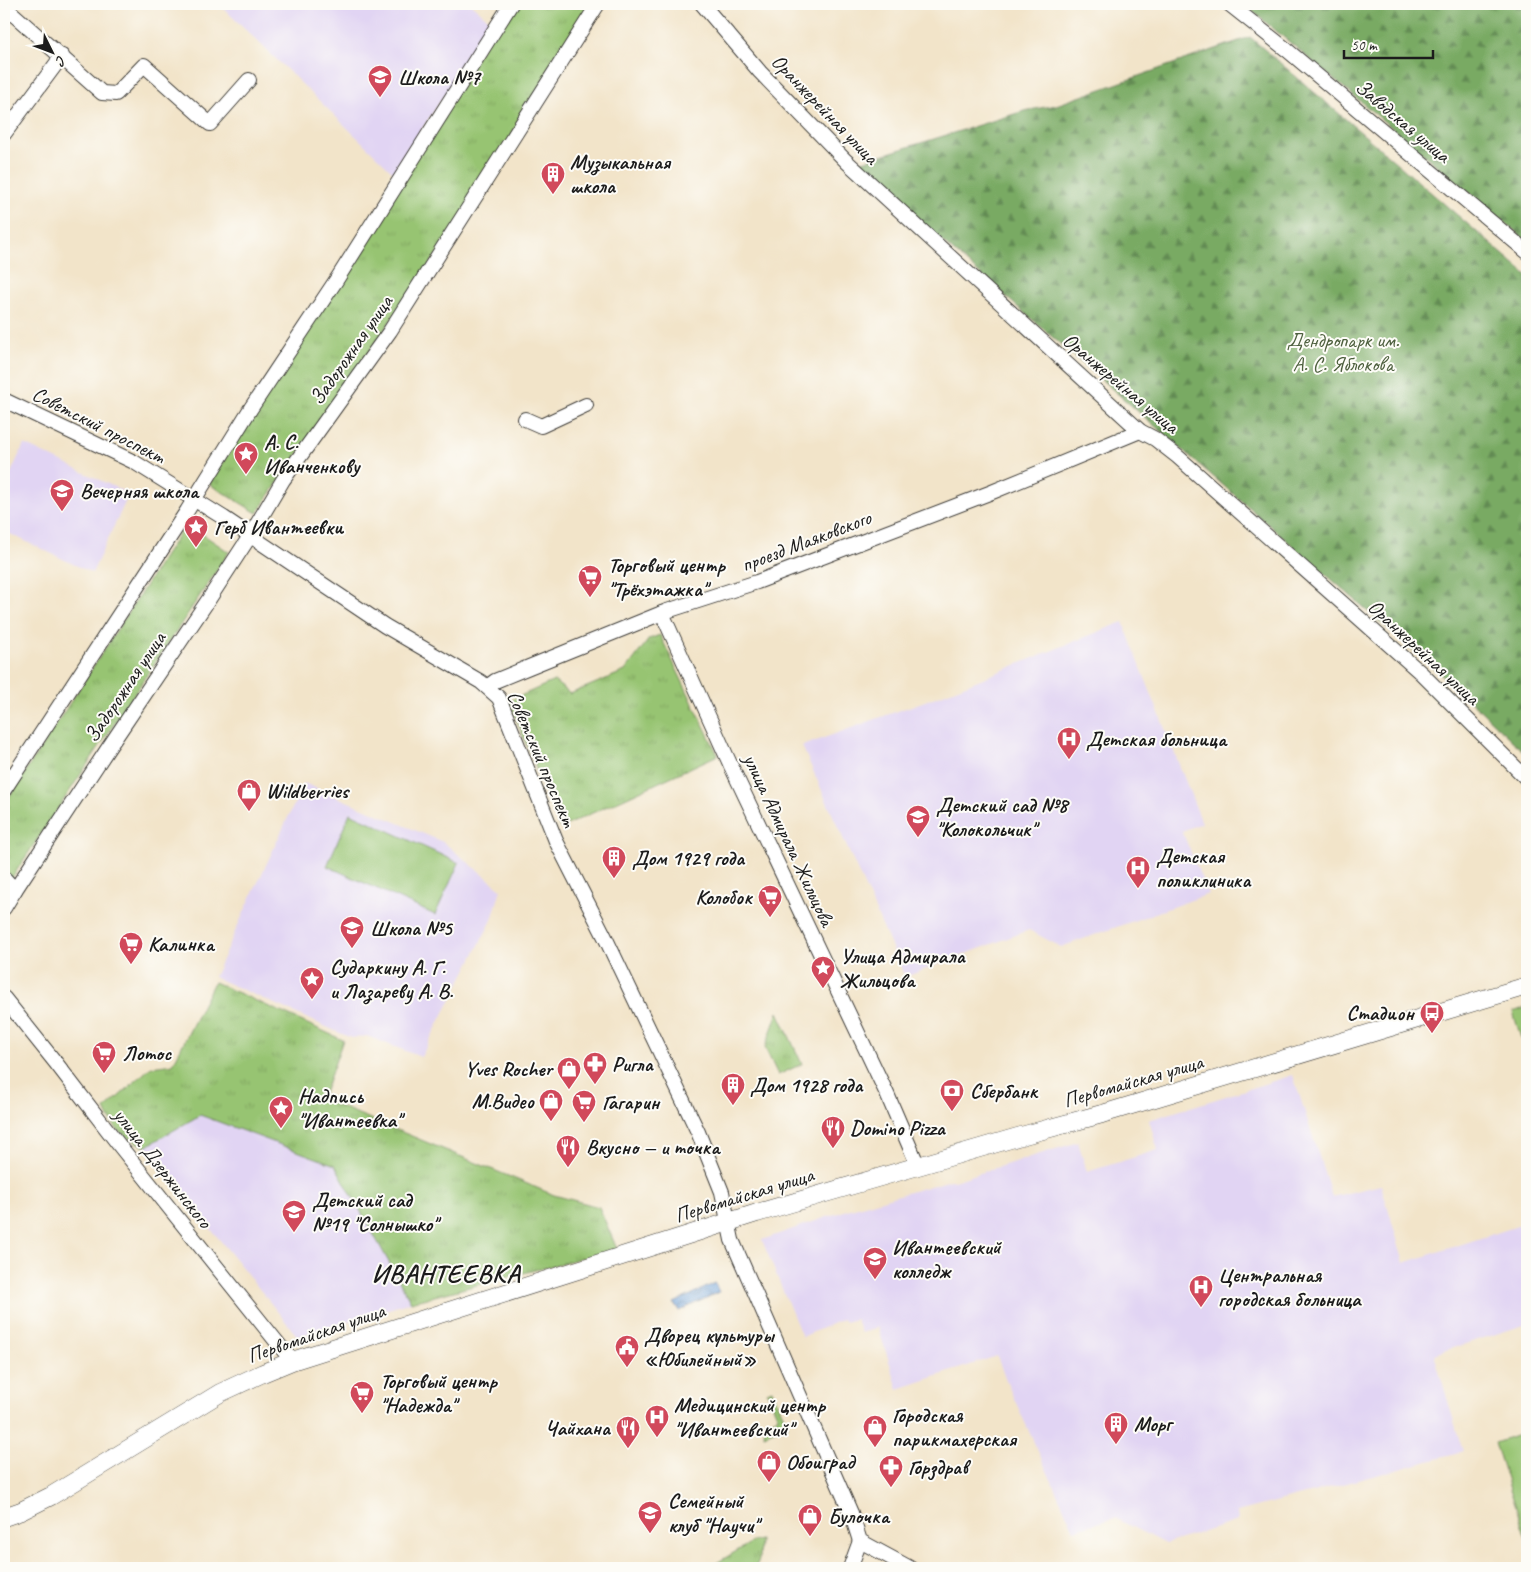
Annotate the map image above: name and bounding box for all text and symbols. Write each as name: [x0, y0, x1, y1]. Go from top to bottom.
north arrow: [28, 28, 78, 78]
scale bar: [1344, 28, 1432, 60]
text: 50 m: [1351, 36, 1378, 55]
street label: Оранжерейная улица: [766, 48, 885, 171]
text: С: [51, 52, 70, 70]
school or university icon: Школа №7: [367, 64, 393, 98]
place label: Школа №7: [398, 64, 483, 90]
street label: Заводская улица: [1350, 74, 1457, 170]
place label: Музыкальная школа: [570, 149, 672, 199]
building icon: Музыкальная школа: [540, 161, 566, 195]
street label: Задорожная улица: [304, 289, 399, 410]
street label: Оранжерейная улица: [1058, 327, 1185, 440]
park label: Дендропарк им. А. С. Яблокова: [1287, 327, 1400, 377]
street label: Советский проспект: [28, 380, 171, 470]
place label: А. С. Иванченкову: [264, 429, 361, 479]
place icon: А. С. Иванченкову: [233, 441, 259, 475]
school or university icon: Вечерняя школа: [49, 478, 75, 512]
place label: Вечерняя школа: [80, 478, 200, 504]
street label: проезд Маяковского: [737, 504, 876, 578]
place icon: Герб Ивантеевки: [183, 514, 209, 548]
place label: Герб Ивантеевки: [214, 514, 345, 540]
place label: Торговый центр "Трёхэтажка": [608, 552, 727, 602]
supermarket icon: Торговый центр "Трёхэтажка": [577, 564, 603, 598]
street label: Оранжерейная улица: [1363, 594, 1486, 711]
street label: Задорожная улица: [79, 625, 172, 747]
street label: Советский проспект: [502, 687, 583, 832]
hospital icon: Детская больница: [1056, 726, 1082, 760]
place label: Детская больница: [1086, 726, 1228, 752]
street label: улица Адмирала Жильцова: [737, 748, 841, 933]
shop icon: Wildberries: [236, 778, 262, 812]
place label: Wildberries: [266, 778, 351, 804]
place label: Детский сад №8 "Колокольчик": [936, 792, 1070, 842]
school or university icon: Детский сад №8 "Колокольчик": [905, 804, 931, 838]
place label: Детская поликлиника: [1156, 843, 1252, 893]
building icon: Дом 1929 года: [601, 845, 627, 879]
place label: Дом 1929 года: [632, 845, 746, 871]
hospital icon: Детская поликлиника: [1125, 855, 1151, 889]
place label: Колобок: [695, 884, 753, 910]
supermarket icon: Колобок: [757, 884, 783, 918]
school or university icon: Школа №5: [339, 915, 365, 949]
place label: Школа №5: [370, 915, 454, 941]
supermarket icon: Калинка: [118, 931, 144, 965]
place label: Калинка: [148, 931, 215, 957]
place label: Улица Адмирала Жильцова: [840, 943, 967, 993]
place label: Сударкину А. Г. и Лазареву А. В.: [330, 954, 454, 1005]
place icon: Улица Адмирала Жильцова: [810, 955, 836, 989]
place icon: Сударкину А. Г. и Лазареву А. В.: [299, 966, 325, 1000]
place label: Стадион: [1347, 1000, 1415, 1026]
bus stop icon: Стадион: [1419, 1000, 1445, 1034]
supermarket icon: Лотос: [91, 1040, 117, 1074]
place label: Лотос: [122, 1040, 172, 1066]
street label: Первомайская улица: [1060, 1048, 1207, 1113]
pharmacy icon: Ригла: [582, 1051, 608, 1085]
place label: Ригла: [612, 1051, 655, 1077]
place label: Yves Rocher: [465, 1056, 554, 1082]
shop icon: Yves Rocher: [556, 1056, 582, 1090]
building icon: Дом 1928 года: [720, 1072, 746, 1106]
place label: Дом 1928 года: [750, 1072, 864, 1098]
bank icon: Сбербанк: [939, 1078, 965, 1112]
place label: Сбербанк: [970, 1078, 1039, 1104]
place label: Надпись "Ивантеевка": [298, 1083, 406, 1133]
place label: М.Видео: [472, 1088, 536, 1114]
shop icon: М.Видео: [538, 1088, 564, 1122]
supermarket icon: Гагарин: [571, 1089, 597, 1123]
place label: Гагарин: [602, 1089, 661, 1115]
place icon: Надпись "Ивантеевка": [268, 1095, 294, 1129]
street label: улица Дзержинского: [107, 1101, 219, 1235]
restaurant icon: Domino Pizza: [820, 1115, 846, 1149]
place label: Domino Pizza: [850, 1115, 946, 1141]
restaurant icon: Вкусно — и точка: [555, 1134, 581, 1168]
place label: Вкусно — и точка: [586, 1134, 721, 1160]
street label: Первомайская улица: [671, 1161, 818, 1228]
place label: Детский сад №19 "Солнышко": [312, 1187, 442, 1237]
school or university icon: Детский сад №19 "Солнышко": [281, 1199, 307, 1233]
place label: Ивантеевский колледж: [892, 1234, 1003, 1284]
school or university icon: Ивантеевский колледж: [862, 1246, 888, 1280]
district label: ИВАНТЕЕВКА: [371, 1257, 521, 1290]
place label: Центральная городская больница: [1218, 1262, 1362, 1312]
hospital icon: Центральная городская больница: [1188, 1274, 1214, 1308]
street label: Первомайская улица: [244, 1297, 390, 1369]
place label: Дворец культуры «Юбилейный»: [644, 1322, 776, 1372]
public building icon: Дворец культуры «Юбилейный»: [614, 1334, 640, 1368]
place label: Торговый центр "Надежда": [380, 1368, 499, 1418]
supermarket icon: Торговый центр "Надежда": [349, 1380, 375, 1414]
place label: Медицинский центр "Ивантеевский": [674, 1392, 827, 1442]
place label: Городская парикмахерская: [892, 1402, 1018, 1452]
hospital icon: Медицинский центр "Ивантеевский": [644, 1404, 670, 1438]
building icon: Морг: [1103, 1411, 1129, 1445]
place label: Морг: [1134, 1411, 1175, 1437]
shop icon: Городская парикмахерская: [862, 1414, 888, 1448]
place label: Чайхана: [545, 1415, 612, 1441]
restaurant icon: Чайхана: [615, 1415, 641, 1449]
shop icon: Обоиград: [756, 1449, 782, 1483]
place label: Обоиград: [786, 1449, 856, 1475]
pharmacy icon: Горздрав: [878, 1454, 904, 1488]
place label: Горздрав: [908, 1454, 972, 1481]
place label: Семейный клуб "Научи": [668, 1488, 763, 1539]
school or university icon: Семейный клуб "Научи": [637, 1500, 663, 1534]
shop icon: Булочка: [797, 1503, 823, 1537]
place label: Булочка: [828, 1503, 891, 1529]

